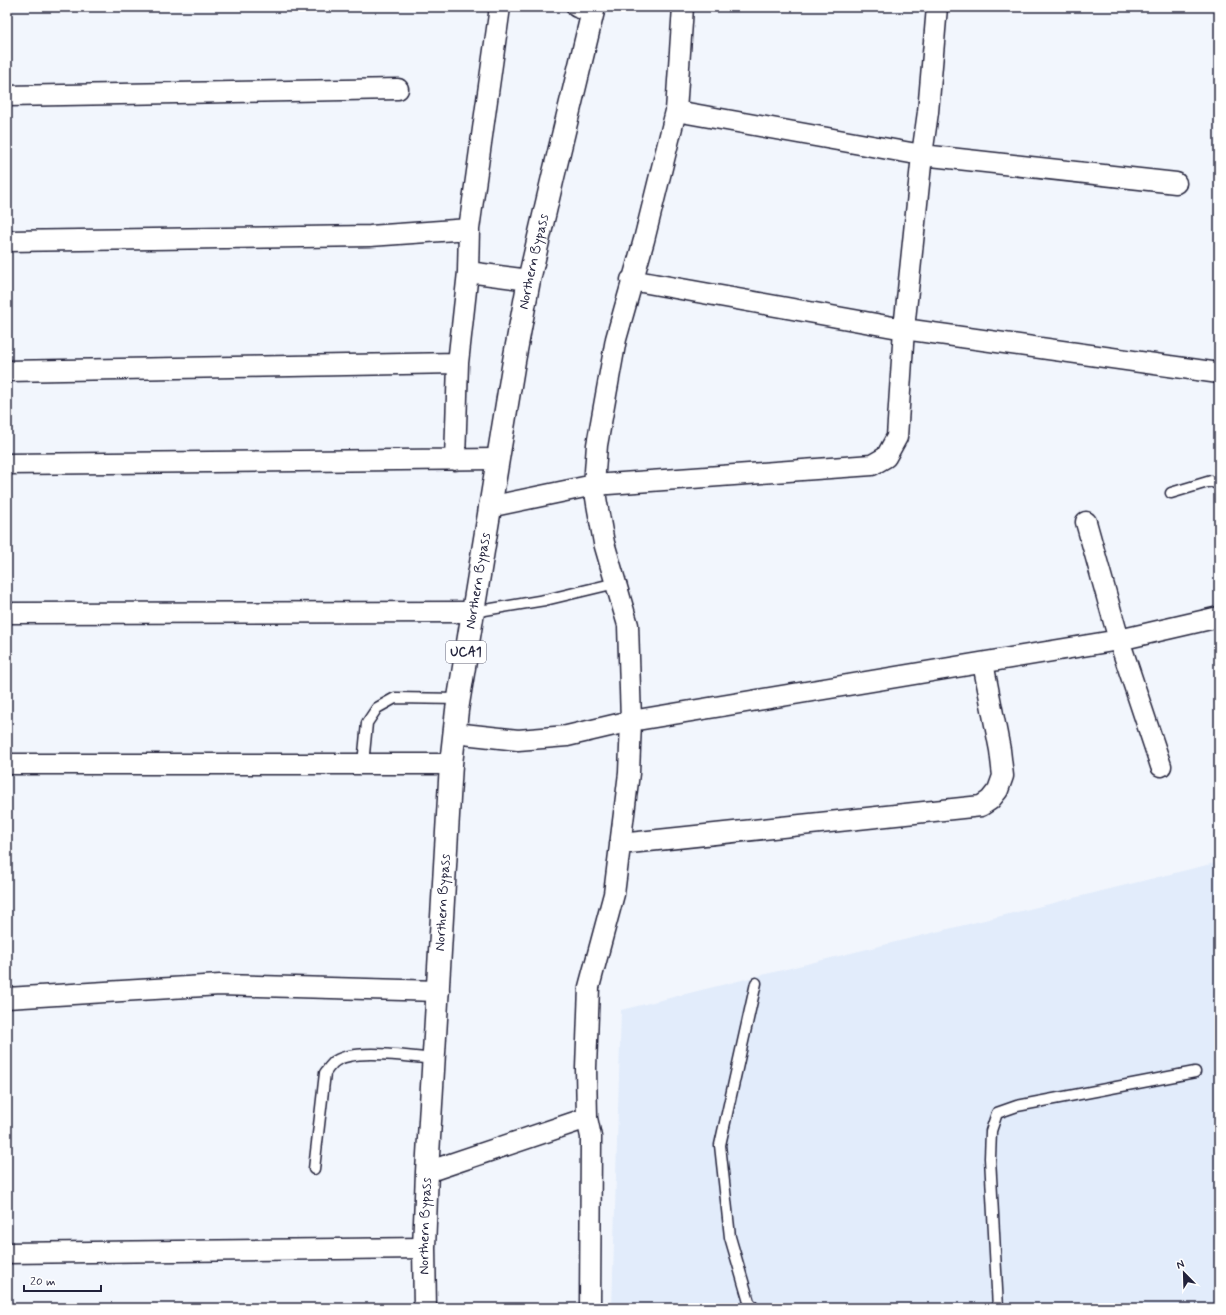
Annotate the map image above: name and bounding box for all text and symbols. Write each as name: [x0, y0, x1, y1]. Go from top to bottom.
street label: Northern Bypass: [515, 212, 553, 311]
street label: Northern Bypass: [461, 531, 495, 630]
road number: UCA1: [446, 641, 486, 663]
street label: Northern Bypass: [431, 853, 455, 952]
street label: Northern Bypass: [415, 1177, 436, 1275]
north arrow: [1164, 1253, 1204, 1293]
text: N: [1174, 1257, 1187, 1273]
scale bar: [24, 1267, 101, 1293]
text: 20 m: [30, 1274, 56, 1290]

